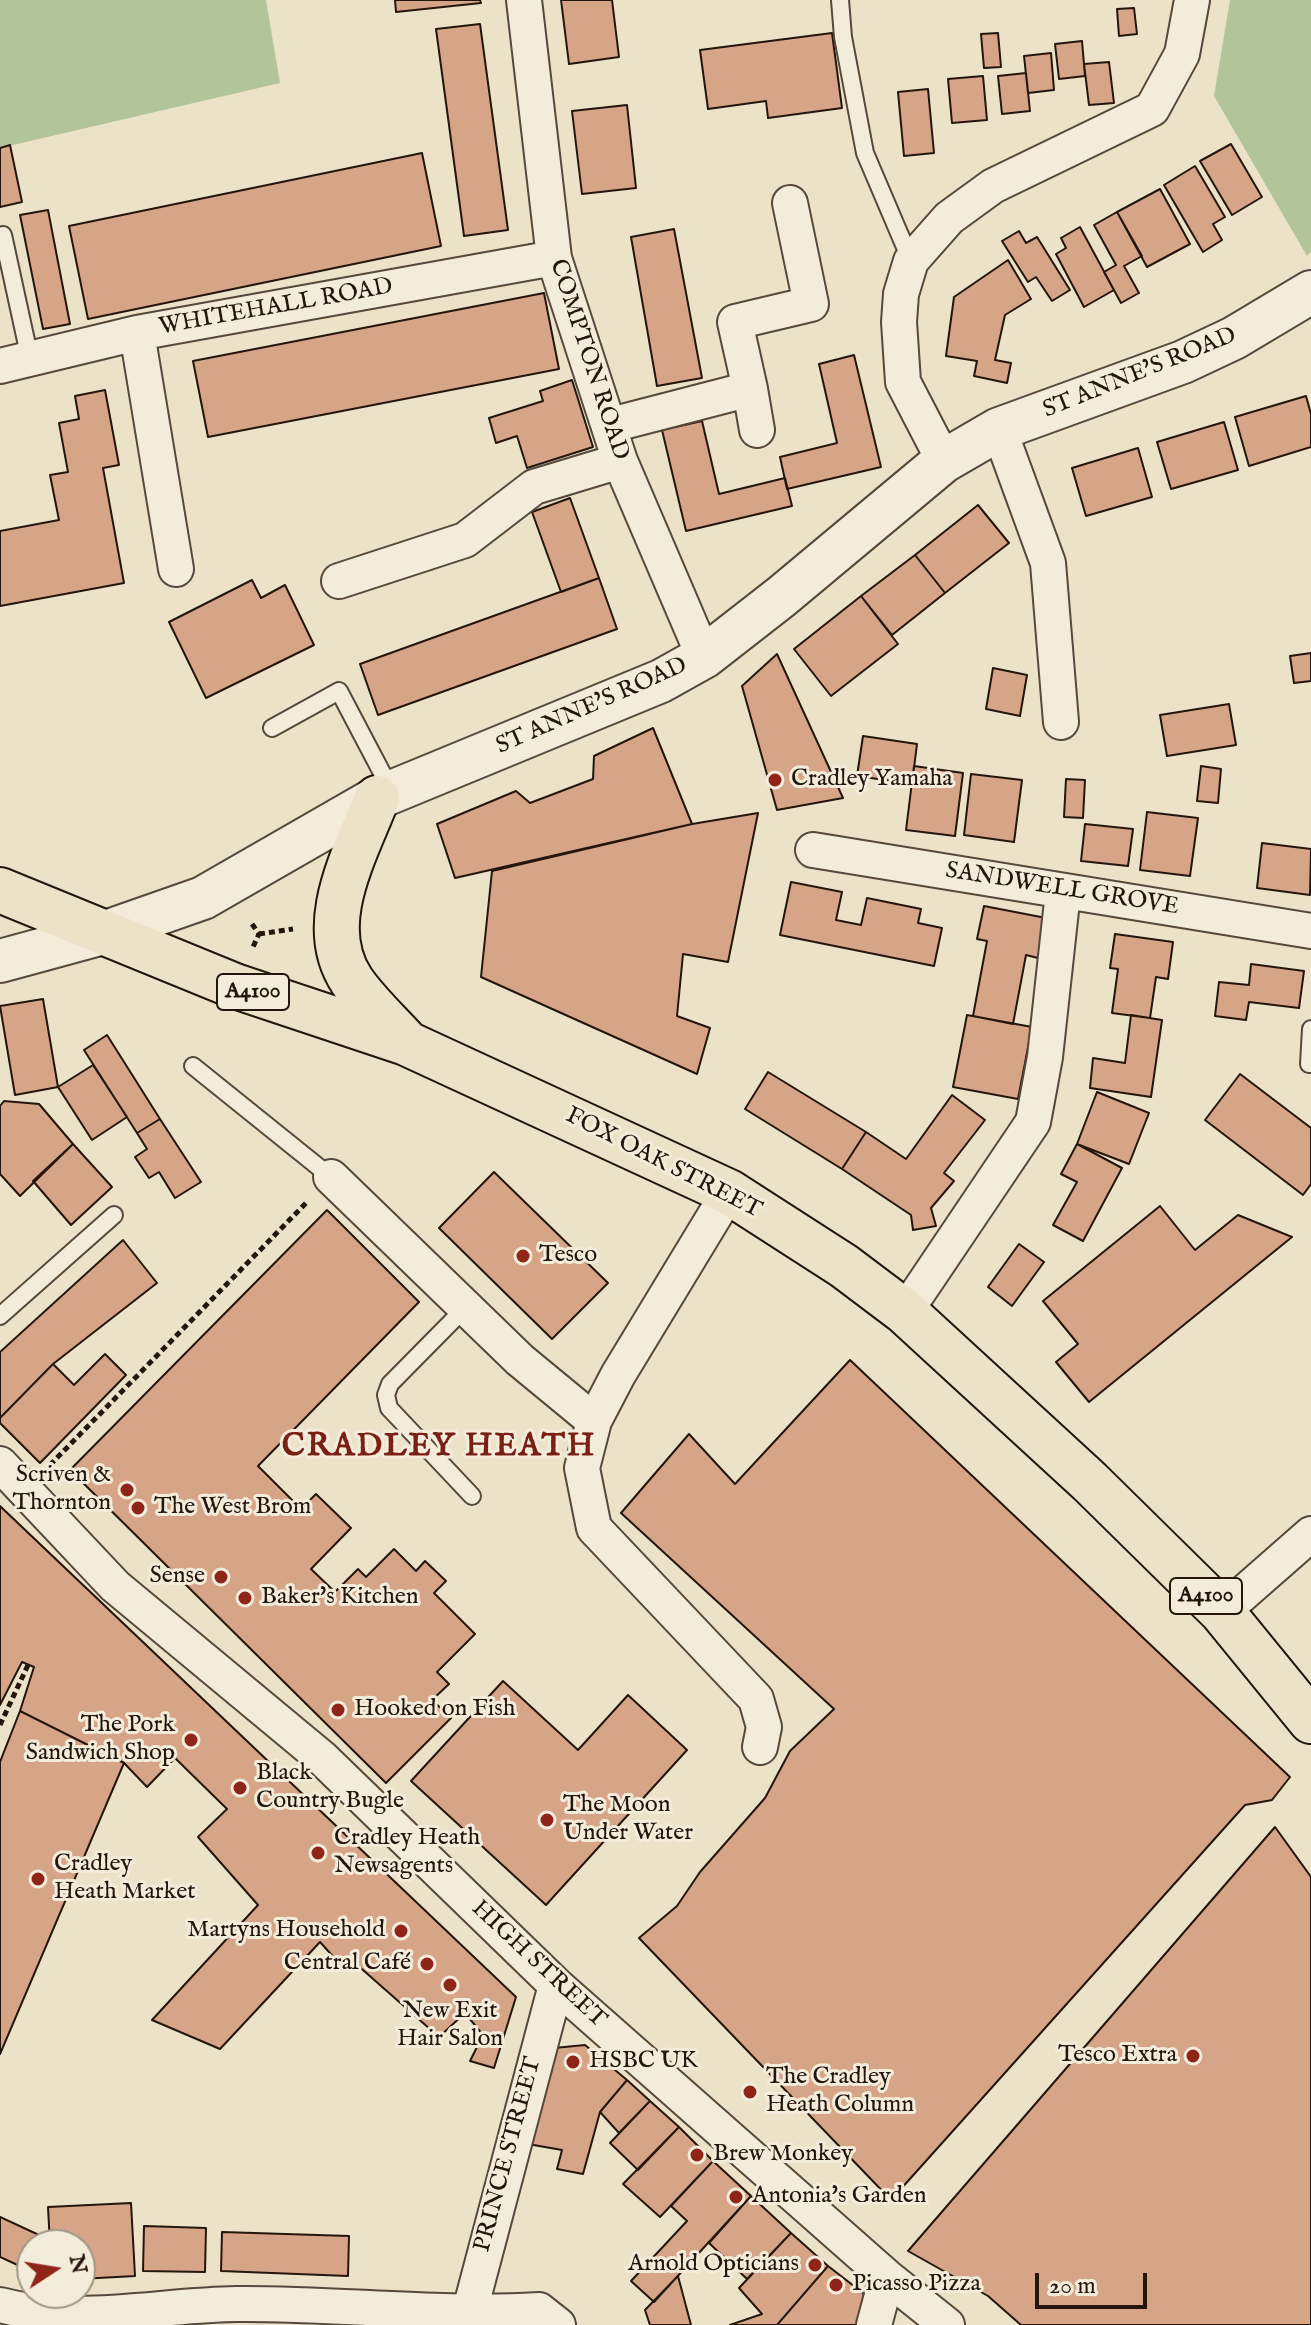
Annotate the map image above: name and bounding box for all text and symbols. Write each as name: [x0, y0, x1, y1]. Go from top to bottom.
street label: COMPTON ROAD: [542, 256, 634, 464]
street label: WHITEHALL ROAD: [157, 273, 395, 343]
street label: ST ANNE'S ROAD: [1039, 322, 1241, 426]
street label: ST ANNE'S ROAD: [492, 652, 692, 762]
place label: Cradley Yamaha: [791, 766, 953, 794]
marker: Cradley Yamaha: [766, 771, 784, 789]
street label: SANDWELL GROVE: [943, 857, 1181, 923]
road number: A4100: [217, 974, 289, 1010]
street label: FOX OAK STREET: [560, 1102, 766, 1226]
place label: Tesco: [539, 1242, 597, 1270]
marker: Tesco: [514, 1247, 532, 1265]
district label: CRADLEY HEATH: [282, 1429, 596, 1467]
place label: Scriven & Thornton: [13, 1462, 111, 1518]
marker: Scriven & Thornton: [118, 1481, 136, 1499]
place label: The West Brom: [154, 1494, 311, 1522]
marker: The West Brom: [129, 1499, 147, 1517]
place label: Sense: [149, 1563, 205, 1591]
marker: Sense: [212, 1568, 230, 1586]
road number: A4100: [1170, 1578, 1242, 1614]
place label: Baker's Kitchen: [261, 1584, 419, 1612]
marker: Baker's Kitchen: [236, 1589, 254, 1607]
place label: Hooked on Fish: [354, 1696, 515, 1724]
marker: Hooked on Fish: [329, 1701, 347, 1719]
place label: The Pork Sandwich Shop: [26, 1712, 175, 1768]
marker: The Pork Sandwich Shop: [182, 1731, 200, 1749]
place label: Black Country Bugle: [256, 1760, 404, 1816]
marker: Black Country Bugle: [231, 1779, 249, 1797]
place label: The Moon Under Water: [563, 1792, 693, 1848]
marker: The Moon Under Water: [538, 1811, 556, 1829]
place label: Cradley Heath Newsagents: [334, 1825, 480, 1881]
marker: Cradley Heath Newsagents: [309, 1844, 327, 1862]
place label: Cradley Heath Market: [54, 1851, 196, 1907]
marker: Cradley Heath Market: [29, 1870, 47, 1888]
street label: HIGH STREET: [465, 1895, 611, 2035]
place label: Martyns Household: [187, 1917, 385, 1945]
marker: Martyns Household: [392, 1922, 410, 1940]
place label: Central Café: [284, 1950, 411, 1978]
marker: Central Café: [418, 1955, 436, 1973]
marker: New Exit Hair Salon: [441, 1976, 459, 1994]
place label: New Exit Hair Salon: [397, 1998, 503, 2054]
place label: Tesco Extra: [1058, 2042, 1177, 2070]
marker: Tesco Extra: [1184, 2047, 1202, 2065]
place label: HSBC UK: [589, 2048, 698, 2076]
marker: HSBC UK: [564, 2053, 582, 2071]
street label: PRINCE STREET: [469, 2054, 549, 2256]
place label: The Cradley Heath Column: [766, 2064, 914, 2120]
marker: The Cradley Heath Column: [741, 2083, 759, 2101]
place label: Brew Monkey: [713, 2141, 853, 2169]
marker: Brew Monkey: [688, 2146, 706, 2164]
place label: Antonia's Garden: [752, 2183, 927, 2211]
marker: Antonia's Garden: [727, 2188, 745, 2206]
north arrow: [16, 2229, 96, 2309]
place label: Arnold Opticians: [628, 2251, 799, 2279]
text: N: [62, 2252, 93, 2277]
marker: Arnold Opticians: [806, 2256, 824, 2274]
scale bar: [1039, 2257, 1151, 2307]
place label: Picasso Pizza: [852, 2271, 981, 2299]
text: 20 m: [1049, 2271, 1096, 2302]
marker: Picasso Pizza: [827, 2276, 845, 2294]

